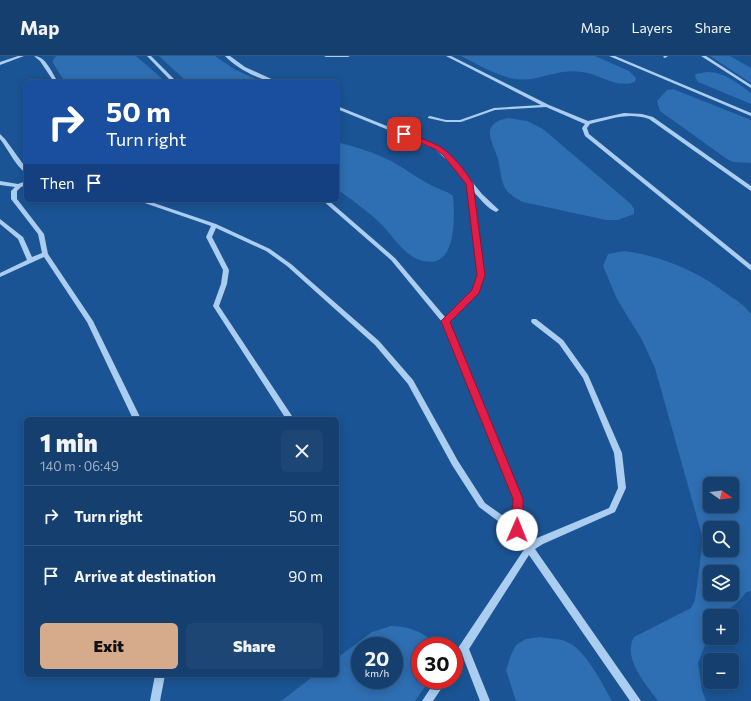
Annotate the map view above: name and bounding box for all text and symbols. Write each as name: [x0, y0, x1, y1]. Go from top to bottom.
text: Map: [20, 16, 59, 39]
text: Map: [581, 19, 609, 36]
text: Layers: [631, 19, 673, 36]
text: Share: [695, 19, 731, 36]
text: 50 m: [106, 94, 171, 128]
icon: right: [40, 96, 92, 148]
pin: [387, 117, 421, 151]
icon: arrive: [393, 123, 415, 145]
text: Turn right: [106, 128, 186, 150]
icon: arrive: [83, 172, 105, 194]
text: Then: [40, 174, 75, 192]
text: 1 min: [40, 428, 98, 457]
button: close: [281, 430, 323, 472]
text: 140 m · 06:49: [40, 458, 119, 474]
north arrow: [703, 477, 739, 513]
map controls: [703, 477, 739, 689]
icon: right: [40, 505, 62, 527]
text: Turn right: [74, 507, 143, 525]
text: 50 m: [289, 507, 323, 525]
position arrow: [496, 509, 538, 551]
button: search: [703, 521, 739, 557]
icon: arrive: [40, 565, 62, 587]
button: layers: [703, 565, 739, 601]
text: Arrive at destination: [74, 567, 216, 585]
text: 90 m: [288, 567, 323, 585]
button: +: [703, 609, 739, 645]
button: Exit: [40, 623, 178, 669]
button: Share: [186, 623, 323, 669]
speed limit sign: 30: [411, 637, 463, 689]
text: 20: [365, 646, 389, 670]
button: −: [703, 653, 739, 689]
text: km/h: [365, 667, 389, 679]

